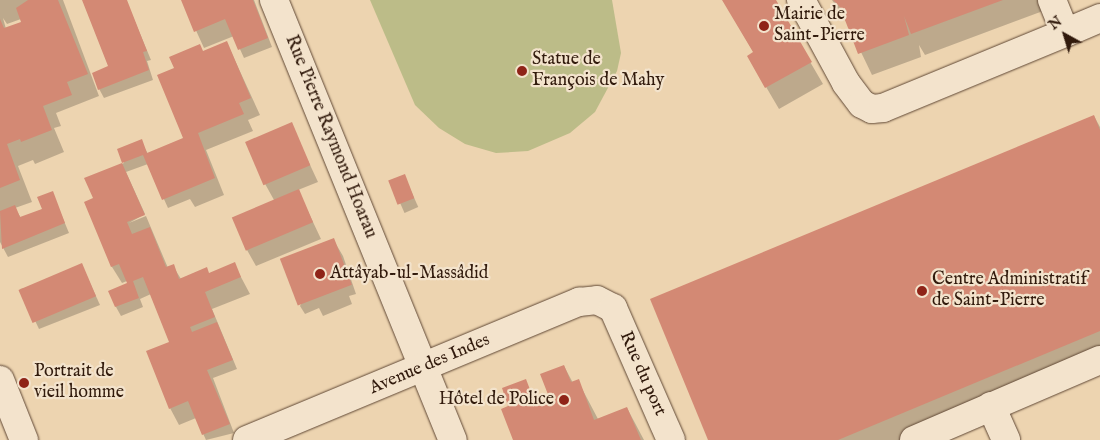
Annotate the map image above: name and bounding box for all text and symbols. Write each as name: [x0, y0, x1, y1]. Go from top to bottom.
place label: Mairie de Saint-Pierre: [774, 5, 865, 48]
north arrow: [1040, 10, 1090, 60]
text: N: [1045, 13, 1066, 34]
marker: Mairie de Saint-Pierre: [758, 20, 770, 32]
street label: Rue Pierre Raymond Hoarau: [279, 32, 381, 242]
place label: Statue de François de Mahy: [532, 50, 664, 92]
marker: Statue de François de Mahy: [516, 65, 528, 77]
place label: Attâyab-ul-Massâdid: [330, 263, 488, 285]
marker: Attâyab-ul-Massâdid: [314, 268, 326, 280]
place label: Centre Administratif de Saint-Pierre: [932, 270, 1087, 312]
marker: Centre Administratif de Saint-Pierre: [916, 285, 928, 297]
street label: Rue du port: [614, 328, 670, 420]
street label: Avenue des Indes: [367, 330, 493, 400]
place label: Portrait de vieil homme: [34, 362, 124, 404]
marker: Portrait de vieil homme: [18, 377, 30, 389]
place label: Hôtel de Police: [439, 389, 554, 411]
marker: Hôtel de Police: [558, 394, 570, 406]

